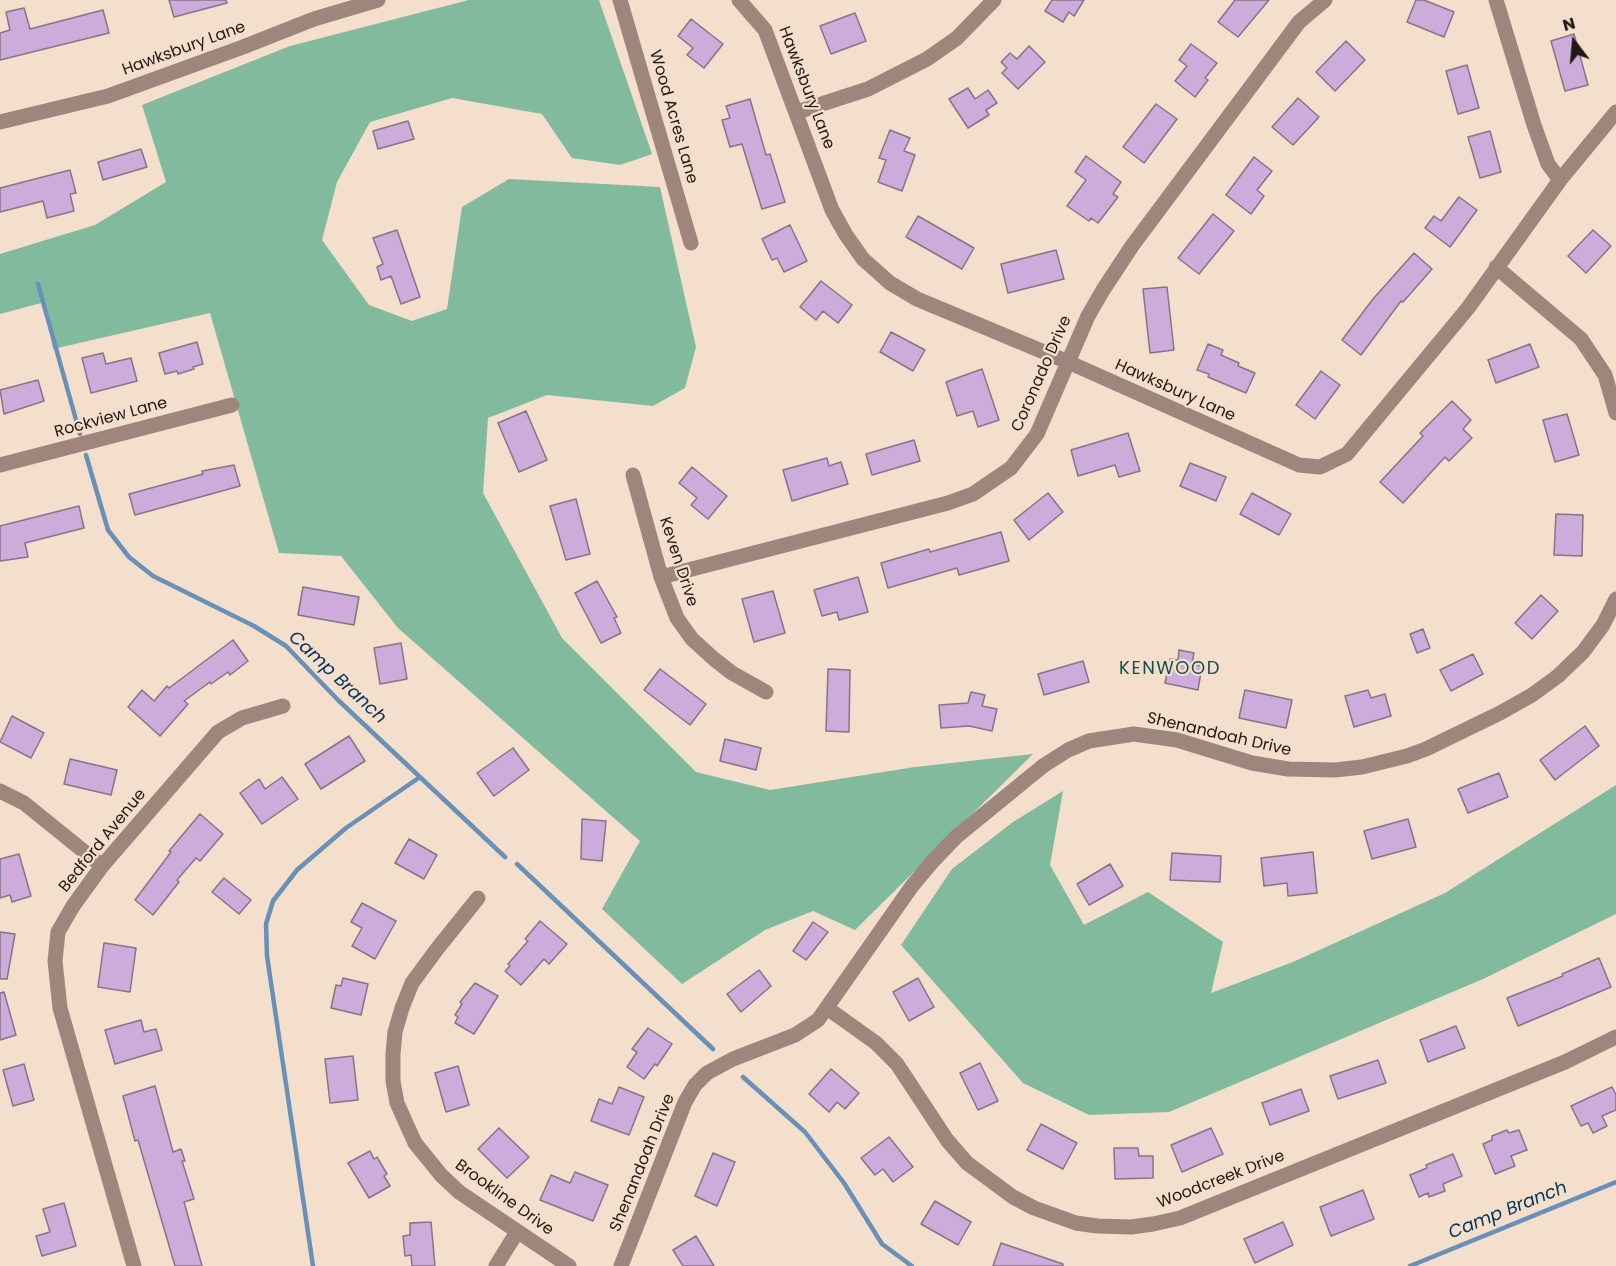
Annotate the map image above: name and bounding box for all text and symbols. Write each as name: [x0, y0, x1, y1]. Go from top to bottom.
north arrow: [1544, 12, 1604, 72]
text: N: [1560, 12, 1578, 37]
street label: Hawksbury Lane: [120, 18, 248, 80]
street label: Hawksbury Lane: [774, 24, 838, 152]
street label: Wood Acres Lane: [645, 48, 701, 186]
street label: Coronado Drive: [1008, 313, 1076, 435]
street label: Hawksbury Lane: [1112, 356, 1238, 426]
street label: Rockview Lane: [52, 394, 170, 442]
street label: Keven Drive: [654, 515, 702, 609]
water label: Camp Branch: [284, 627, 390, 729]
district label: KENWOOD: [1119, 658, 1221, 680]
street label: Shenandoah Drive: [1145, 709, 1293, 761]
street label: Bedford Avenue: [56, 786, 150, 896]
street label: Shenandoah Drive: [607, 1091, 679, 1235]
street label: Woodcreek Drive: [1155, 1147, 1287, 1213]
street label: Brookline Drive: [451, 1156, 557, 1240]
water label: Camp Branch: [1446, 1177, 1570, 1245]

